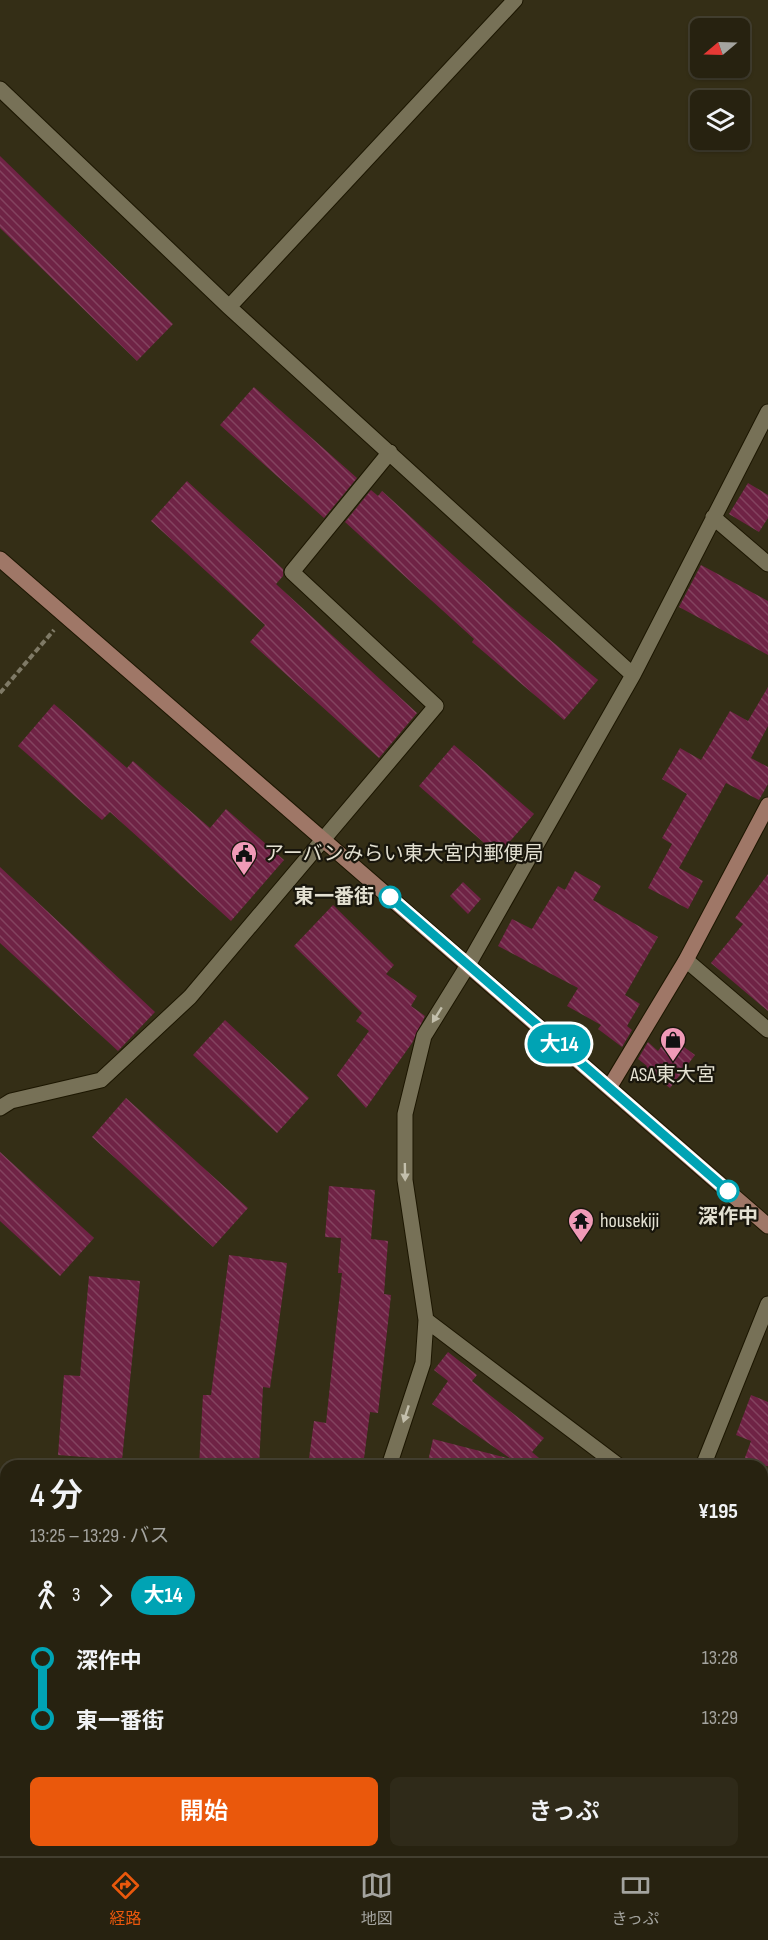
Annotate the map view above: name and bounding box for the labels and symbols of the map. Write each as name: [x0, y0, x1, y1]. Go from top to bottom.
north arrow: [690, 18, 750, 78]
public building icon: アーバンみらい東大宮内郵便局: [229, 839, 259, 877]
place label: アーバンみらい東大宮内郵便局: [264, 842, 544, 866]
place label: 東一番街: [294, 885, 374, 909]
marker: 東一番街: [379, 886, 401, 908]
one-way arrow: [432, 1007, 443, 1023]
line badge: 大14: [524, 1024, 594, 1064]
shop icon: ASA東大宮: [658, 1025, 688, 1063]
place label: ASA東大宮: [629, 1063, 716, 1087]
one-way arrow: [400, 1163, 410, 1182]
marker: 深作中: [717, 1180, 739, 1202]
place label: 深作中: [698, 1205, 758, 1229]
temple icon: housekiji: [566, 1206, 596, 1244]
place label: housekiji: [600, 1209, 659, 1233]
one-way arrow: [401, 1405, 410, 1423]

